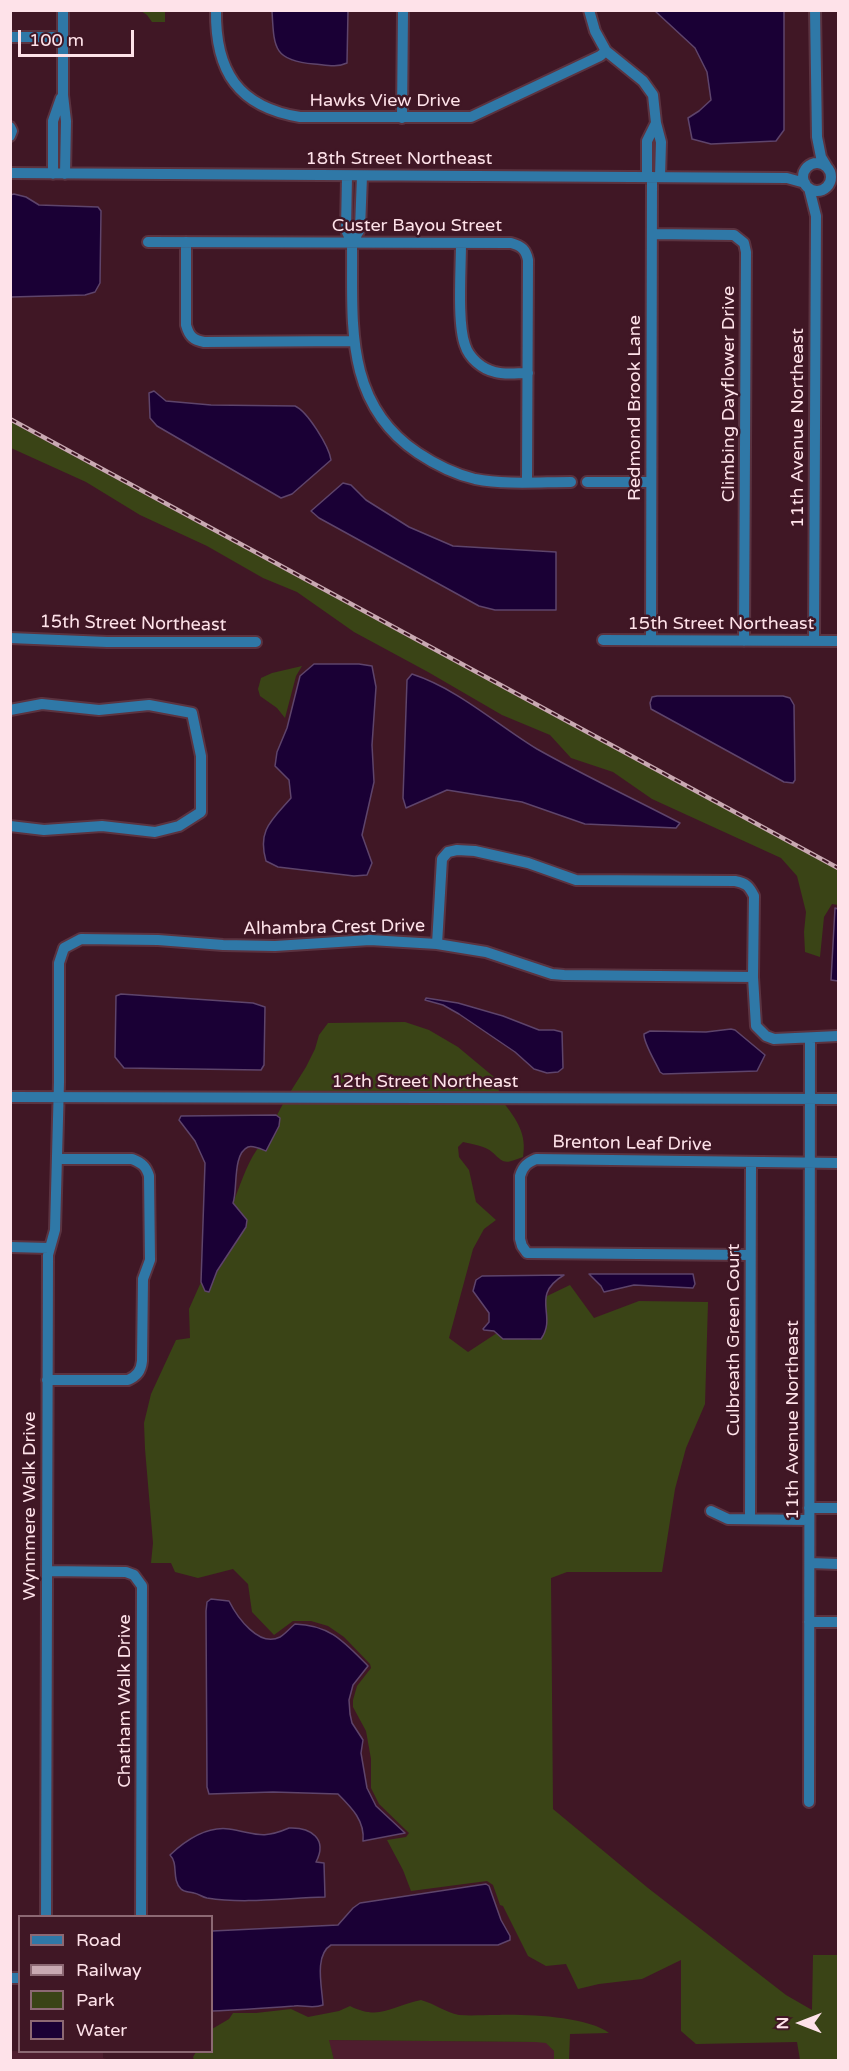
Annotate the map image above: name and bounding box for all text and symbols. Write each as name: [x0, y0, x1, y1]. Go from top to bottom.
scale bar: [21, 18, 136, 56]
text: 100 m: [29, 29, 84, 51]
street label: Hawks View Drive: [309, 90, 461, 112]
street label: 18th Street Northeast: [306, 148, 492, 170]
street label: Custer Bayou Street: [332, 215, 502, 237]
street label: Climbing Dayflower Drive: [718, 286, 740, 502]
street label: Redmond Brook Lane: [624, 315, 646, 501]
street label: 11th Avenue Northeast: [787, 328, 809, 528]
street label: 15th Street Northeast: [39, 612, 227, 636]
street label: 15th Street Northeast: [628, 613, 814, 635]
street label: Alhambra Crest Drive: [243, 916, 425, 940]
street label: 12th Street Northeast: [332, 1071, 518, 1093]
street label: Brenton Leaf Drive: [552, 1132, 712, 1156]
street label: Culbreath Green Court: [723, 1244, 745, 1436]
street label: 11th Avenue Northeast: [782, 1320, 804, 1520]
street label: Wynnmere Walk Drive: [19, 1412, 41, 1600]
street label: Chatham Walk Drive: [114, 1614, 136, 1788]
legend: [18, 1915, 213, 2053]
text: Road: [76, 1929, 121, 1951]
text: Railway: [76, 1959, 142, 1981]
text: Park: [76, 1989, 114, 2011]
north arrow: [771, 1993, 831, 2053]
text: N: [773, 2017, 793, 2029]
text: Water: [76, 2019, 127, 2041]

